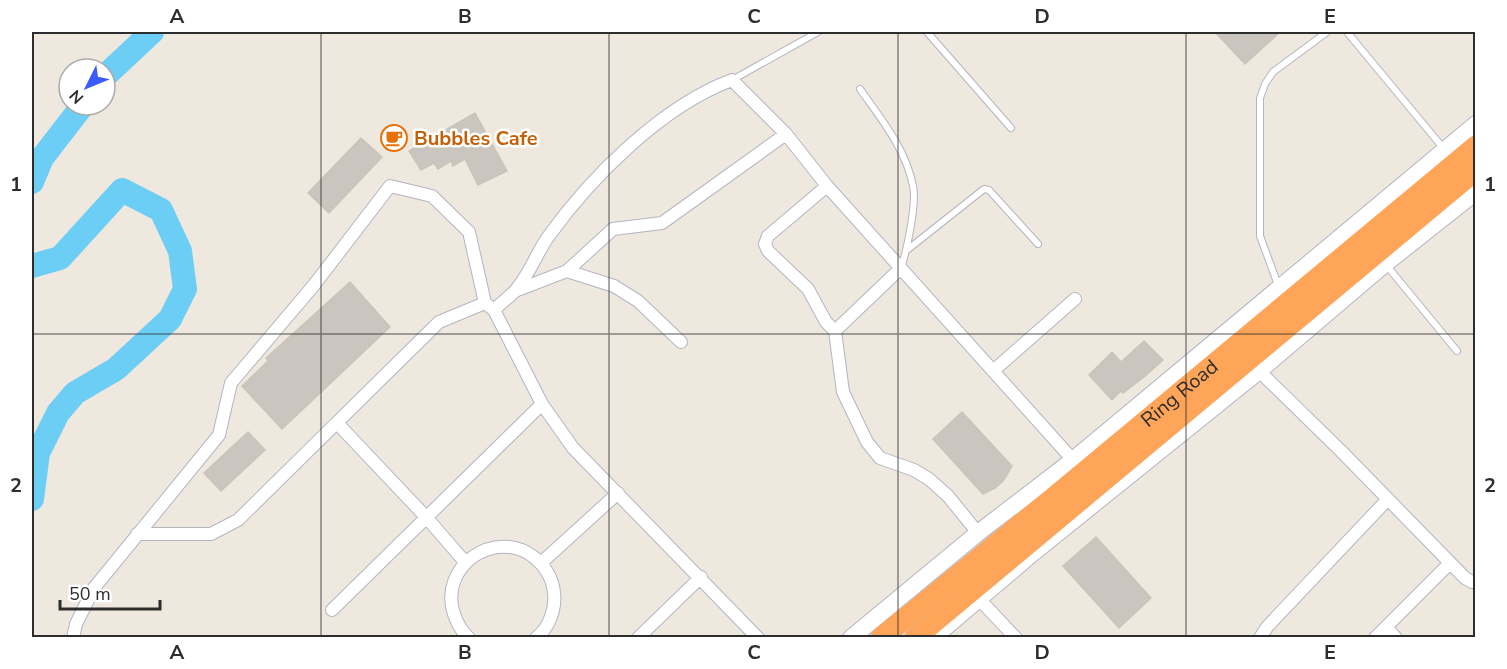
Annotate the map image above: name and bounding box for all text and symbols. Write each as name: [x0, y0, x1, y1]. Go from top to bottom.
text: A: [170, 3, 185, 30]
text: B: [458, 3, 472, 30]
text: C: [747, 3, 761, 30]
text: D: [1034, 3, 1050, 30]
text: E: [1324, 3, 1336, 30]
north arrow: [57, 57, 117, 117]
text: N: [65, 85, 89, 108]
cafe icon: Bubbles Cafe: [379, 123, 409, 153]
place label: Bubbles Cafe: [414, 125, 538, 152]
text: 1: [10, 171, 22, 198]
text: 1: [1484, 171, 1496, 198]
street label: Ring Road: [1135, 353, 1224, 433]
text: 2: [10, 472, 22, 499]
text: 2: [1484, 472, 1496, 499]
scale bar: [60, 573, 160, 611]
text: 50 m: [69, 582, 111, 606]
text: A: [170, 639, 185, 666]
text: B: [458, 639, 472, 666]
text: C: [747, 639, 761, 666]
text: D: [1034, 639, 1050, 666]
text: E: [1324, 639, 1336, 666]

